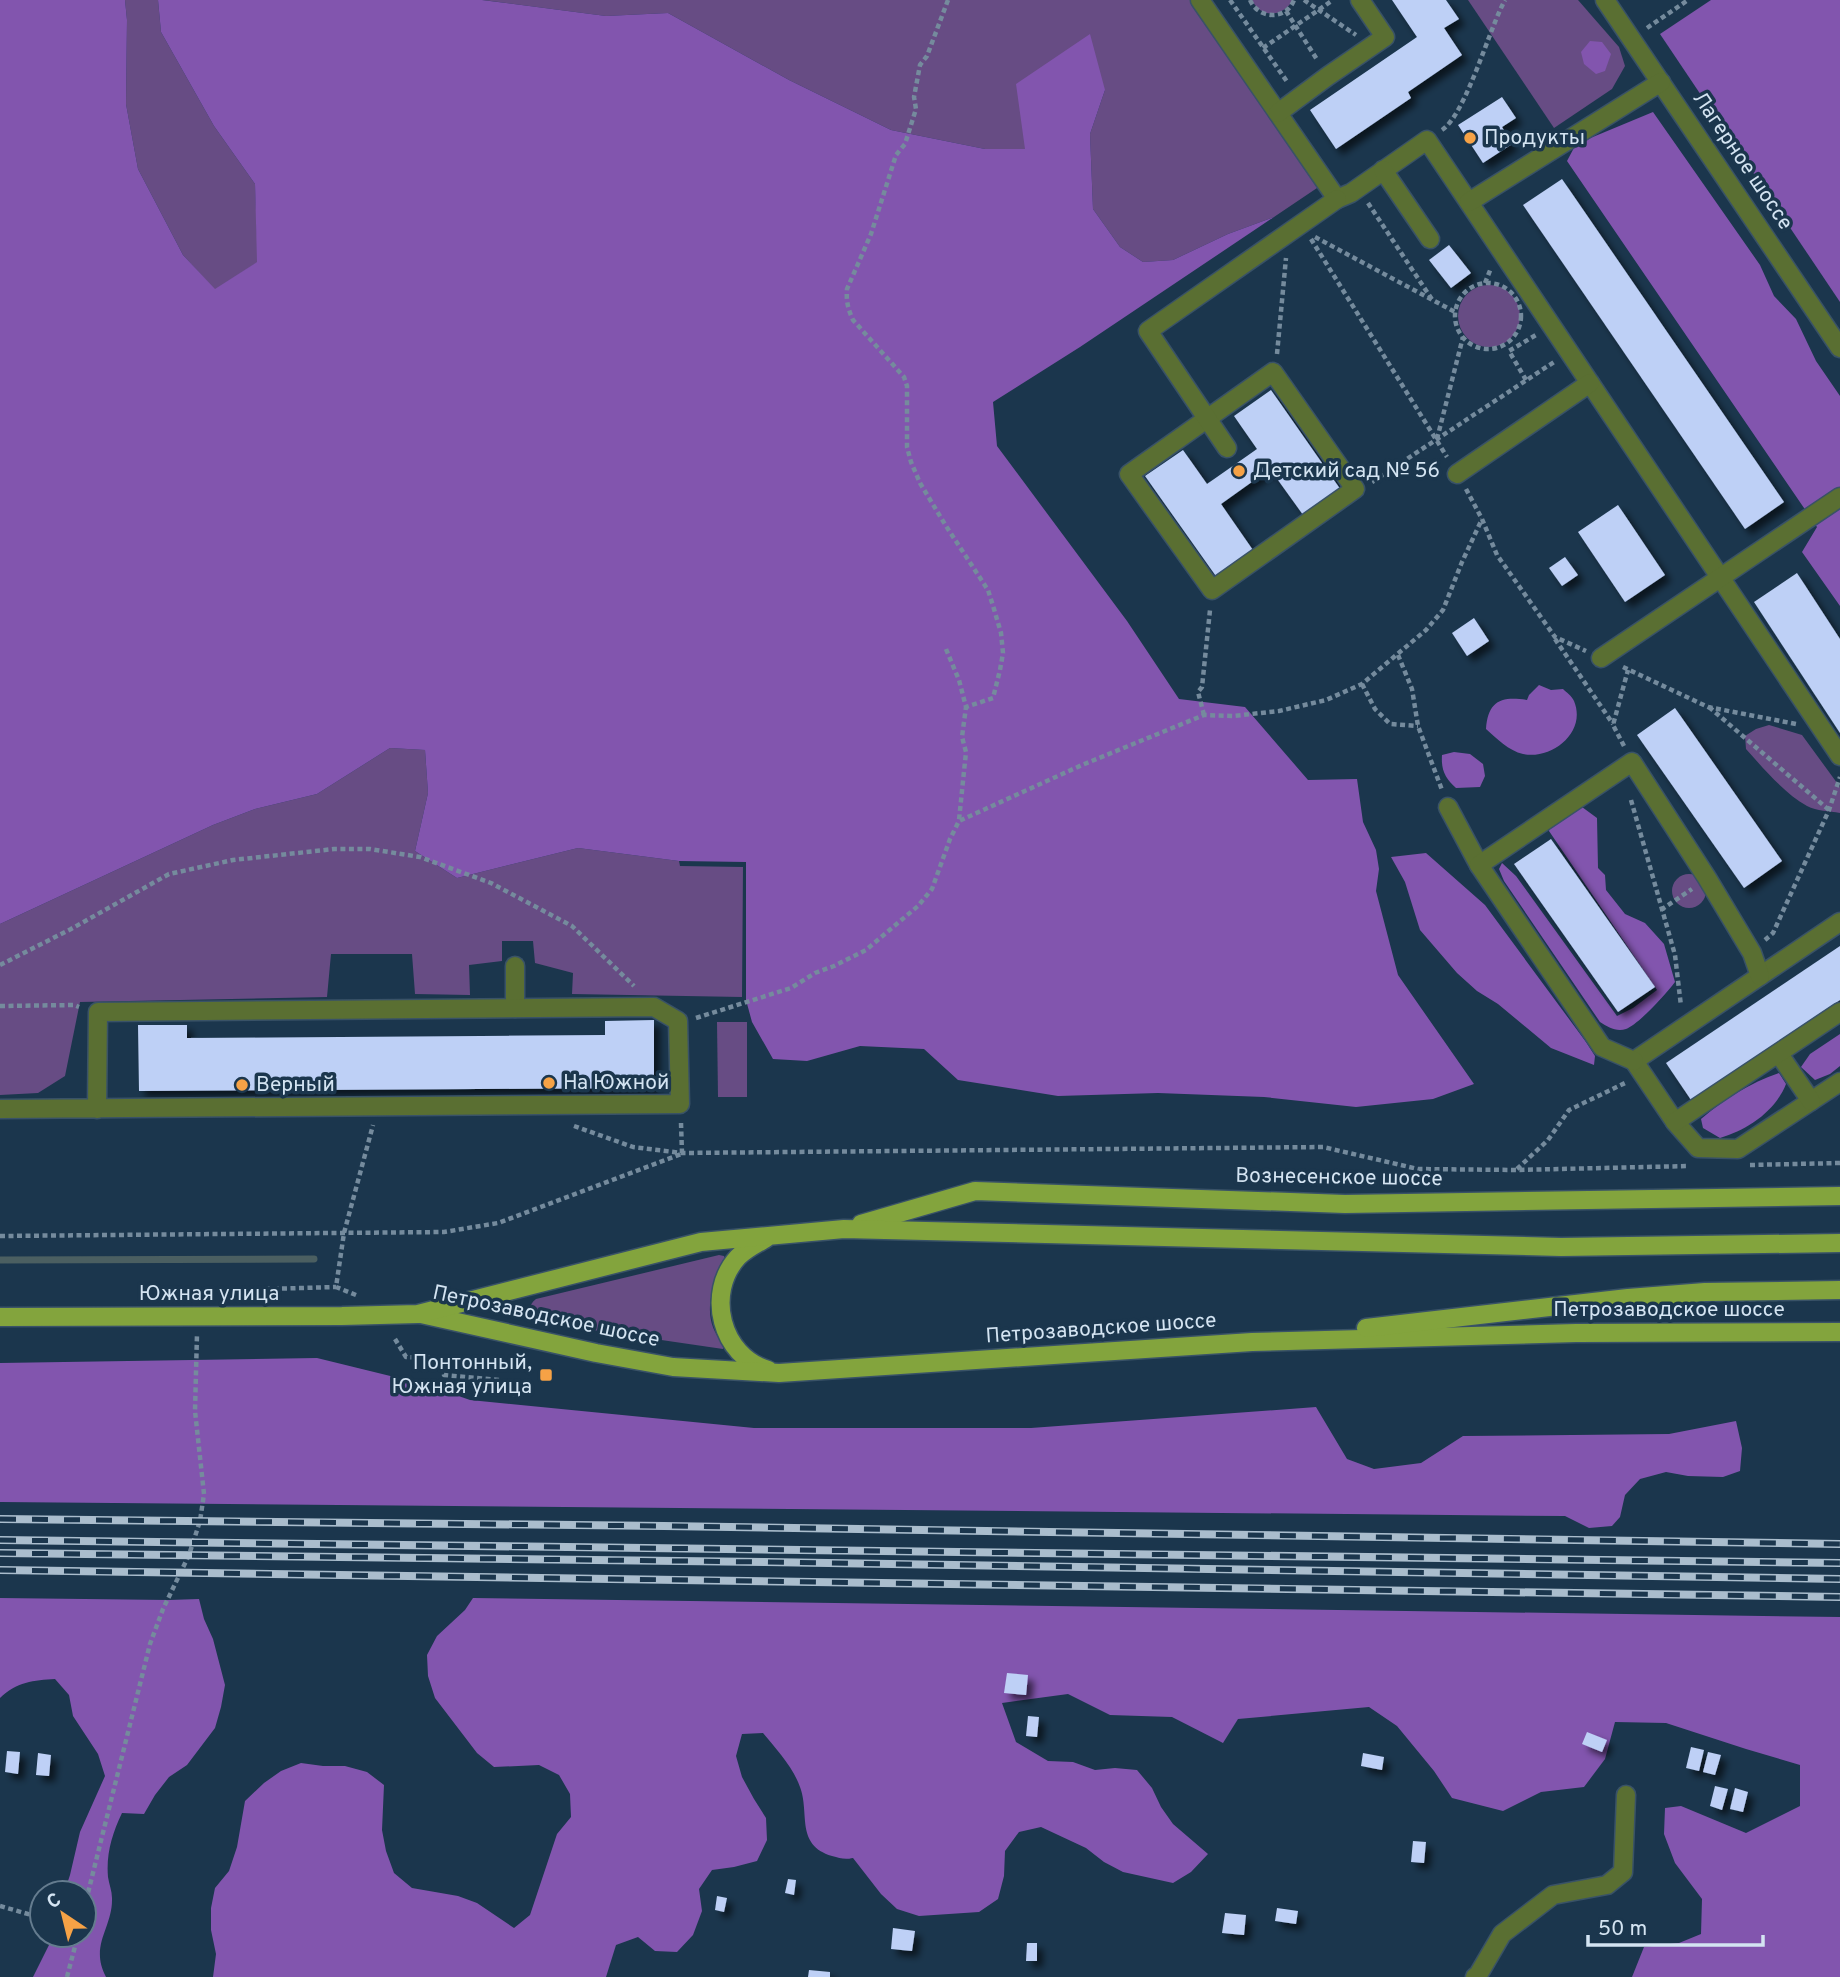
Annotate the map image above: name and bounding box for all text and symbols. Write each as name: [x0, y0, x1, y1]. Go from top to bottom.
street label: Лагерное шоссе: [1686, 87, 1798, 235]
place label: Продукты: [1484, 125, 1585, 152]
marker: Продукты: [1462, 130, 1478, 146]
place label: Детский сад № 56: [1253, 458, 1440, 485]
marker: Детский сад № 56: [1231, 463, 1247, 479]
place label: На Южной: [563, 1070, 669, 1097]
place label: Верный: [256, 1072, 335, 1099]
marker: На Южной: [541, 1075, 557, 1091]
marker: Верный: [234, 1077, 250, 1093]
street label: Вознесенское шоссе: [1235, 1163, 1443, 1193]
street label: Петрозаводское шоссе: [430, 1280, 662, 1354]
street label: Южная улица: [139, 1281, 279, 1308]
street label: Петрозаводское шоссе: [1553, 1297, 1785, 1324]
street label: Петрозаводское шоссе: [985, 1307, 1217, 1351]
place label: Понтонный, Южная улица: [391, 1350, 532, 1401]
marker: Понтонный, Южная улица: [538, 1367, 554, 1383]
north arrow: [28, 1879, 98, 1949]
text: С: [43, 1888, 66, 1915]
scale bar: [1588, 1904, 1763, 1948]
text: 50 m: [1598, 1916, 1647, 1943]

